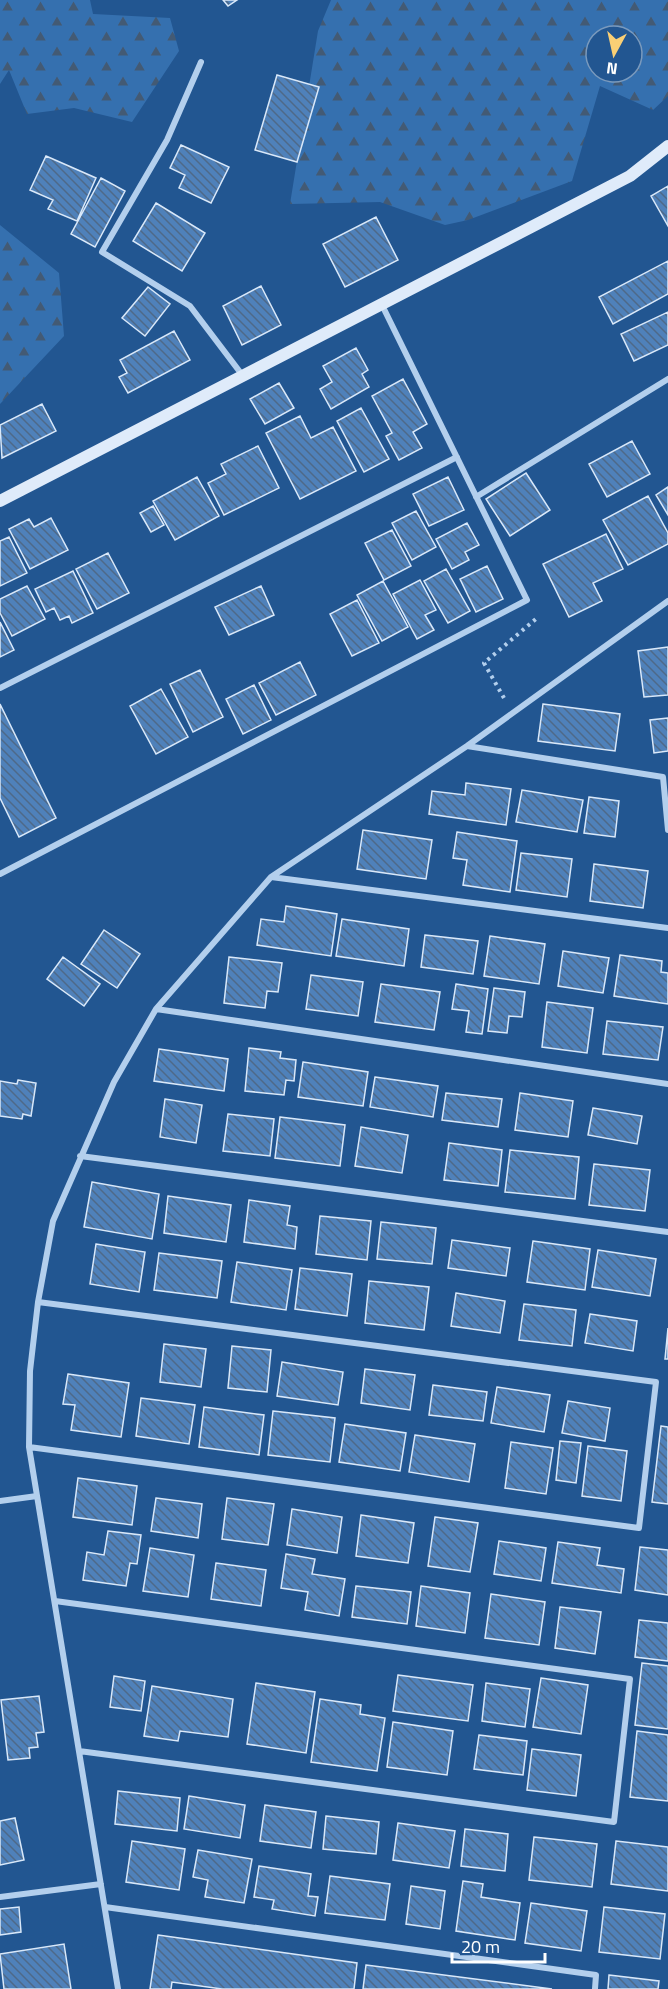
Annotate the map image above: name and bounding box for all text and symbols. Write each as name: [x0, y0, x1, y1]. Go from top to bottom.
north arrow: [584, 24, 644, 84]
text: N: [605, 56, 619, 82]
scale bar: [452, 1926, 545, 1964]
text: 20 m: [461, 1933, 500, 1960]

